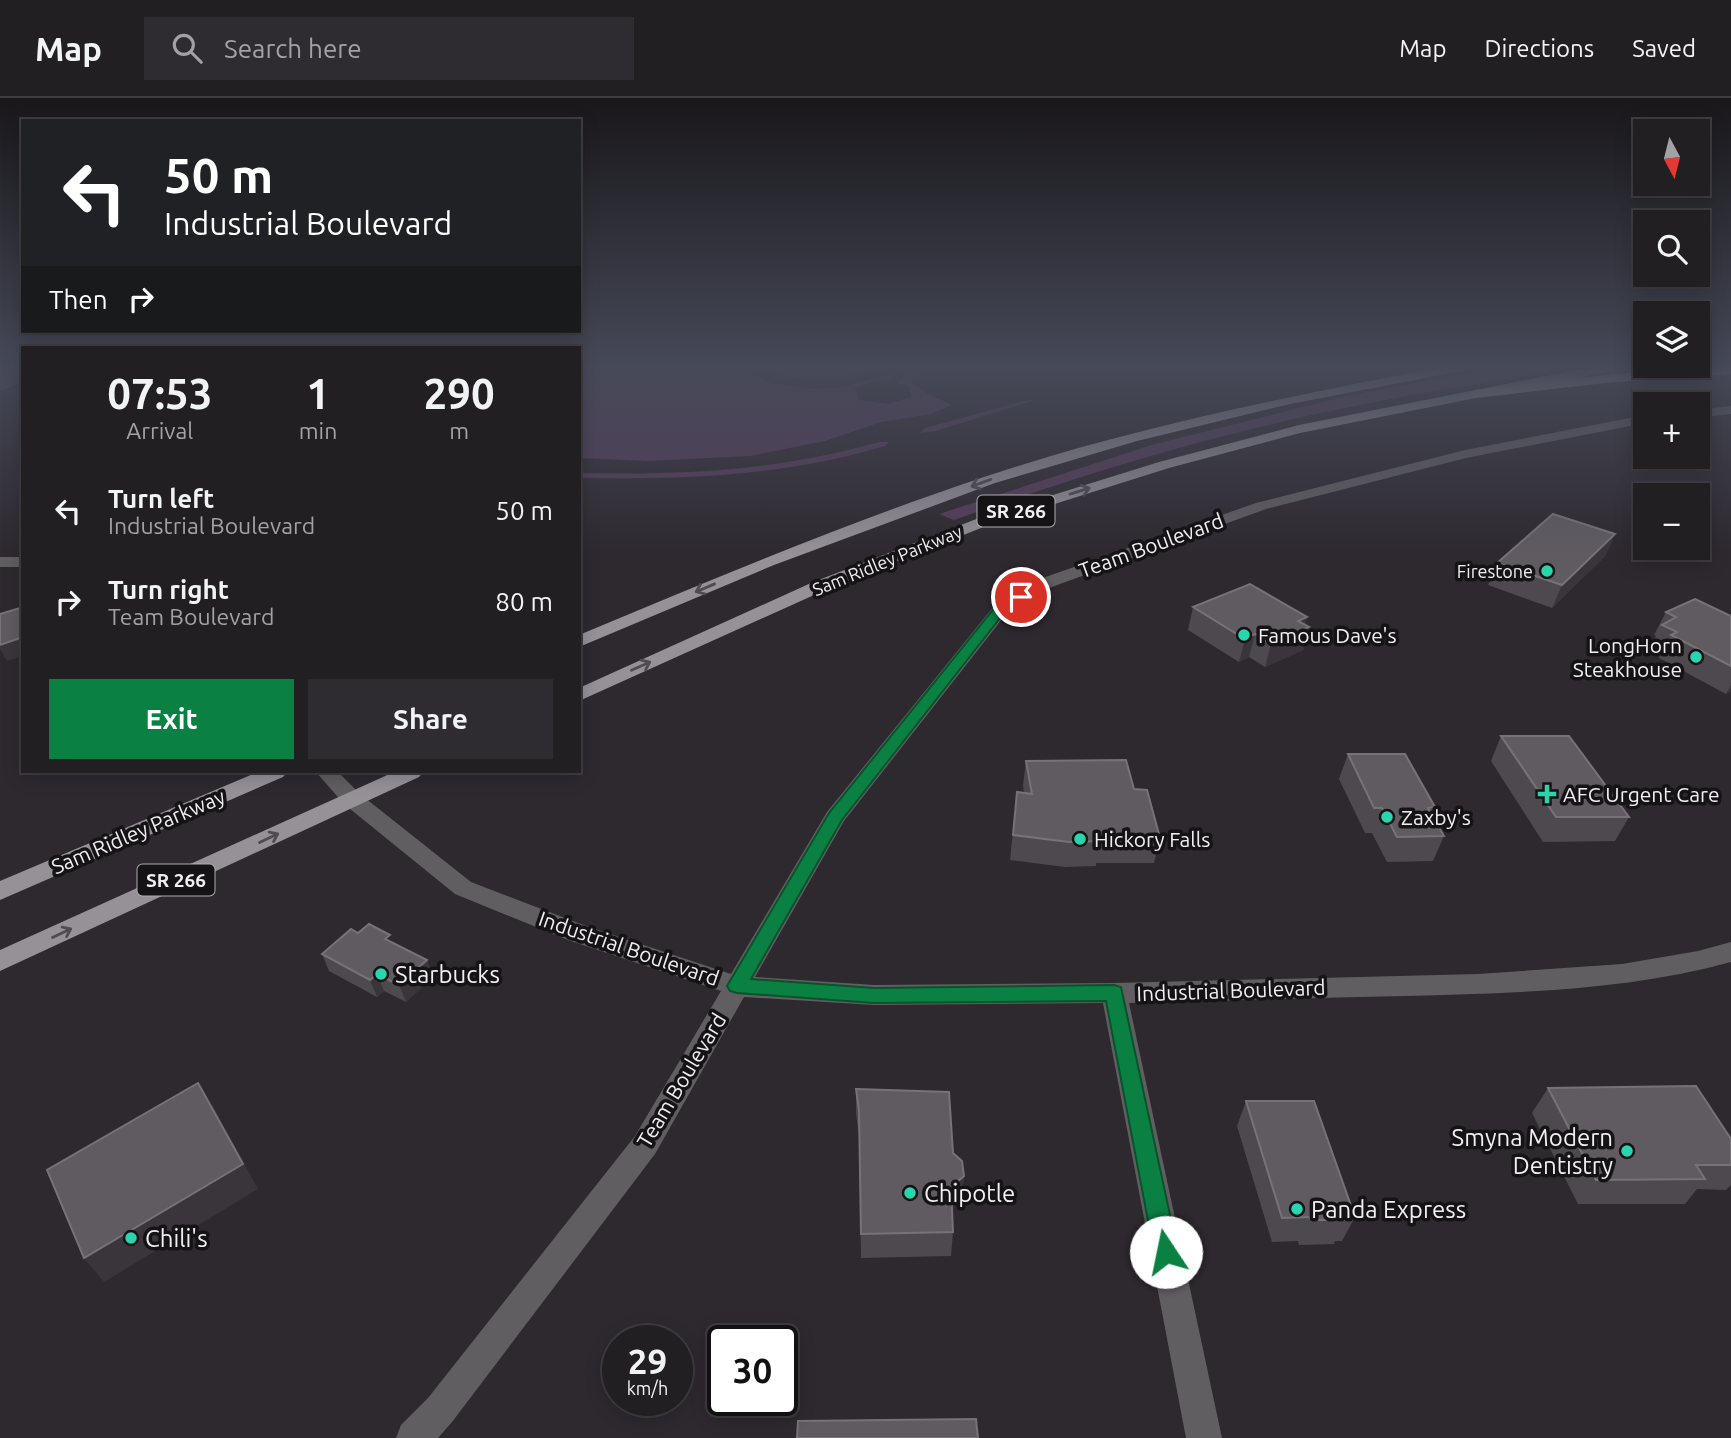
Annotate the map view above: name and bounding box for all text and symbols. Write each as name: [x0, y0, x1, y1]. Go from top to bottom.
search box: [144, 17, 634, 80]
icon: search: [168, 29, 206, 67]
text: Map: [35, 30, 102, 67]
text: Search here: [224, 34, 362, 63]
text: Map: [1399, 35, 1446, 62]
text: Directions: [1484, 35, 1594, 62]
text: Saved: [1632, 35, 1696, 62]
north arrow: [1633, 119, 1710, 196]
map controls: [1633, 119, 1710, 560]
icon: left: [49, 147, 140, 238]
text: 50 m: [164, 147, 273, 202]
text: Industrial Boulevard: [164, 205, 452, 241]
button: search: [1633, 210, 1710, 287]
icon: right: [122, 280, 160, 318]
text: Then: [49, 285, 108, 314]
button: layers: [1633, 301, 1710, 378]
text: 07:53: [107, 370, 212, 417]
text: 1: [306, 370, 330, 417]
text: 290: [424, 370, 495, 417]
button: +: [1633, 392, 1710, 469]
text: Arrival: [126, 418, 193, 443]
text: min: [299, 418, 337, 443]
text: m: [449, 418, 469, 443]
one-way arrow: [971, 478, 993, 490]
button: −: [1633, 483, 1710, 560]
text: Turn left: [108, 484, 214, 513]
one-way arrow: [1068, 484, 1090, 497]
icon: left: [49, 492, 87, 530]
text: 50 m: [495, 496, 553, 525]
road number: SR 266: [978, 496, 1054, 526]
street label: Team Boulevard: [1076, 508, 1226, 582]
text: Industrial Boulevard: [108, 513, 315, 538]
street label: Sam Ridley Parkway: [809, 521, 965, 599]
place label: Firestone: [1457, 561, 1533, 581]
marker: Firestone: [1539, 563, 1555, 579]
pin: [991, 567, 1051, 627]
text: Turn right: [108, 575, 229, 604]
icon: arrive: [1002, 578, 1040, 616]
one-way arrow: [695, 582, 716, 595]
icon: right: [49, 583, 87, 621]
text: 80 m: [495, 587, 553, 616]
text: Team Boulevard: [108, 604, 274, 629]
place label: Famous Dave's: [1258, 623, 1397, 647]
marker: Famous Dave's: [1236, 627, 1252, 643]
place label: LongHorn Steakhouse: [1573, 633, 1682, 681]
marker: LongHorn Steakhouse: [1688, 649, 1704, 665]
one-way arrow: [630, 659, 652, 672]
button: Exit: [49, 679, 294, 759]
button: Share: [308, 679, 553, 759]
place label: AFC Urgent Care: [1563, 782, 1720, 806]
street label: Sam Ridley Parkway: [48, 784, 228, 878]
marker: AFC Urgent Care: [1537, 784, 1557, 804]
place label: Zaxby's: [1401, 805, 1471, 829]
marker: Zaxby's: [1379, 809, 1395, 825]
place label: Hickory Falls: [1094, 827, 1211, 851]
one-way arrow: [258, 831, 279, 844]
marker: Hickory Falls: [1072, 831, 1088, 847]
road number: SR 266: [138, 864, 214, 895]
street label: Industrial Boulevard: [536, 906, 722, 990]
one-way arrow: [51, 926, 72, 939]
place label: Starbucks: [395, 961, 500, 988]
marker: Starbucks: [373, 966, 389, 982]
street label: Industrial Boulevard: [1136, 975, 1326, 1005]
street label: Team Boulevard: [632, 1009, 730, 1151]
place label: Smyna Modern Dentistry: [1452, 1124, 1613, 1179]
marker: Smyna Modern Dentistry: [1619, 1143, 1635, 1159]
place label: Chipotle: [924, 1180, 1015, 1207]
marker: Chipotle: [902, 1185, 918, 1201]
place label: Panda Express: [1311, 1196, 1466, 1223]
marker: Panda Express: [1289, 1201, 1305, 1217]
position arrow: [1129, 1215, 1203, 1289]
place label: Chili's: [145, 1225, 208, 1252]
marker: Chili's: [123, 1230, 139, 1246]
speed limit sign: 30: [707, 1325, 798, 1416]
text: 29: [628, 1341, 667, 1381]
text: km/h: [627, 1378, 668, 1398]

